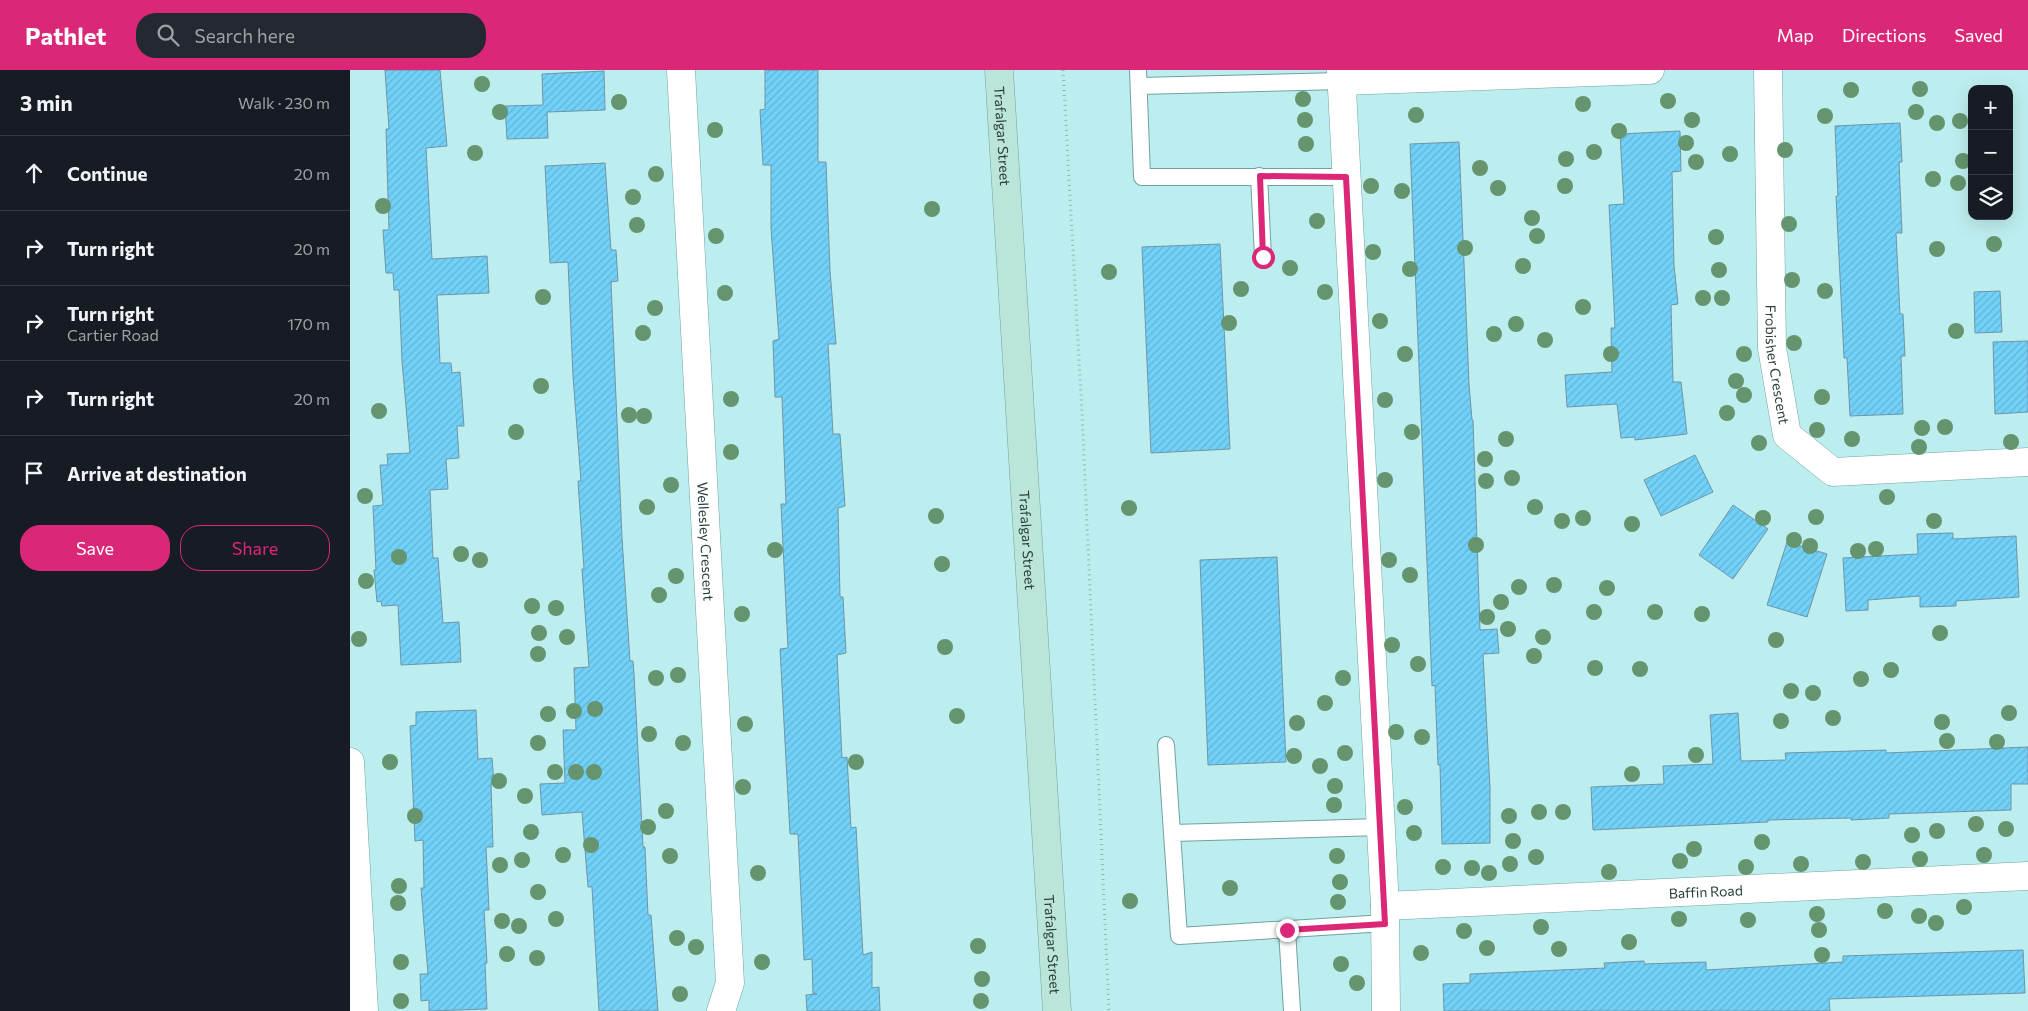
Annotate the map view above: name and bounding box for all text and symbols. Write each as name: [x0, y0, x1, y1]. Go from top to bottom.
search box: [136, 13, 486, 58]
text: Pathlet: [25, 21, 106, 50]
icon: search: [154, 21, 182, 49]
text: Search here: [194, 24, 295, 47]
text: Map: [1777, 24, 1814, 46]
text: Directions: [1842, 24, 1926, 46]
text: Saved: [1954, 24, 2003, 46]
map controls: [1968, 85, 2013, 220]
button: +: [1968, 85, 2013, 130]
street label: Trafalgar Street: [992, 86, 1015, 186]
text: 3 min: [20, 90, 73, 115]
text: Walk · 230 m: [238, 93, 330, 112]
button: −: [1968, 130, 2013, 175]
icon: ahead: [20, 159, 48, 187]
text: Continue: [67, 162, 147, 185]
text: 20 m: [294, 164, 330, 183]
button: layers: [1968, 175, 2013, 220]
icon: right: [20, 234, 48, 262]
text: Turn right: [67, 237, 154, 260]
text: 20 m: [294, 239, 330, 258]
route start: [1252, 246, 1275, 269]
text: Turn right: [67, 302, 154, 325]
street label: Frobisher Crescent: [1763, 305, 1794, 426]
icon: right: [20, 309, 48, 337]
text: 170 m: [287, 314, 330, 333]
text: Cartier Road: [67, 325, 159, 344]
icon: right: [20, 384, 48, 412]
text: Turn right: [67, 387, 154, 410]
text: 20 m: [294, 389, 330, 408]
icon: arrive: [20, 459, 48, 487]
text: Arrive at destination: [67, 462, 247, 485]
street label: Wellesley Crescent: [695, 481, 718, 602]
street label: Trafalgar Street: [1016, 490, 1040, 591]
button: Save: [20, 525, 170, 571]
button: Share: [180, 525, 330, 571]
street label: Baffin Road: [1668, 881, 1743, 901]
street label: Trafalgar Street: [1041, 894, 1064, 995]
route end: [1276, 919, 1299, 942]

